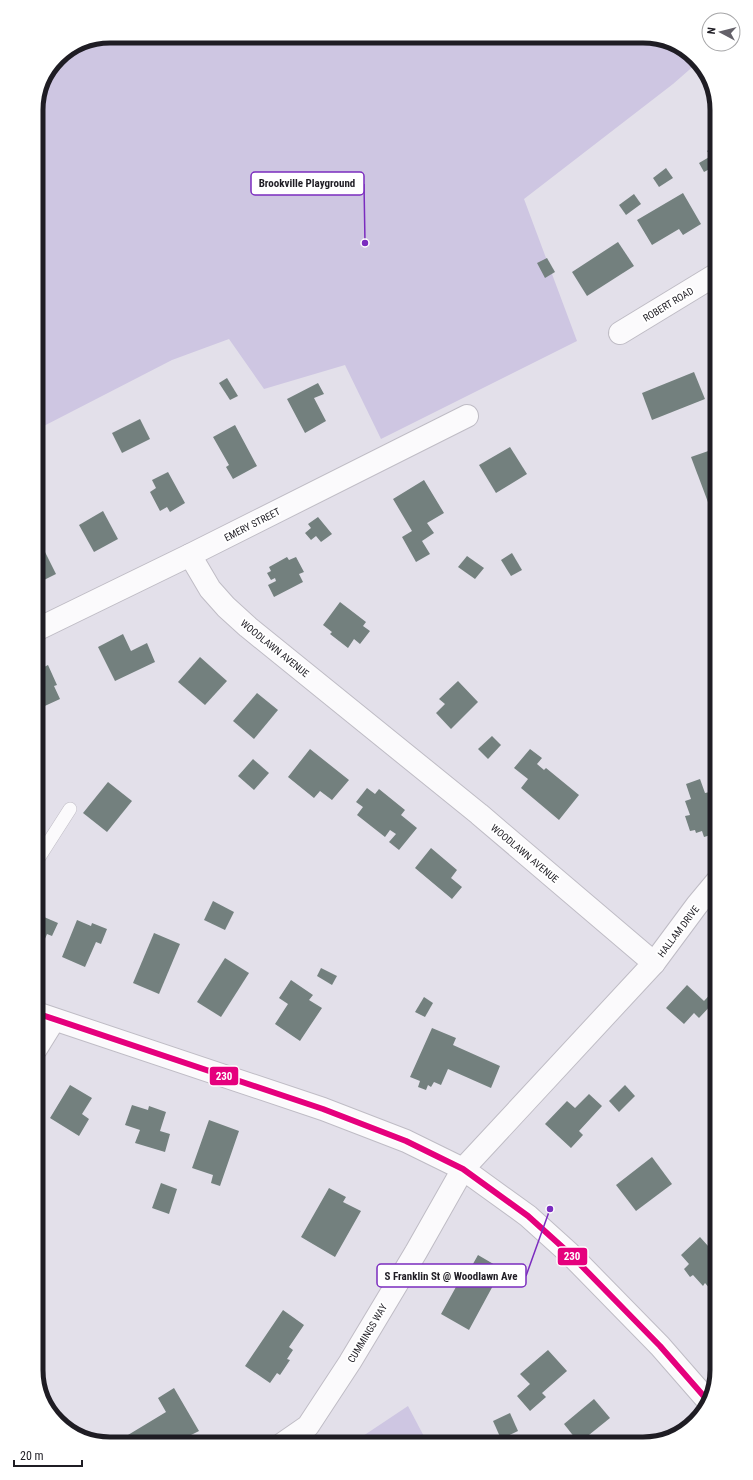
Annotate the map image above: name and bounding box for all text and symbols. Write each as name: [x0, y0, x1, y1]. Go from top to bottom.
north arrow: [701, 12, 741, 52]
text: N: [705, 26, 718, 35]
callout: Brookville Playground: [251, 172, 364, 195]
text: Brookville Playground: [259, 177, 355, 190]
street label: ROBERT ROAD: [641, 285, 696, 324]
street label: EMERY STREET: [223, 506, 282, 543]
street label: WOODLAWN AVENUE: [238, 618, 311, 679]
street label: WOODLAWN AVENUE: [489, 822, 561, 885]
street label: HALLAM DRIVE: [656, 903, 701, 959]
line badge: 230: [209, 1066, 239, 1086]
text: 230: [216, 1070, 233, 1083]
line badge: 230: [557, 1247, 588, 1266]
text: 230: [564, 1250, 581, 1263]
callout: S Franklin St @ Woodlawn Ave: [377, 1264, 526, 1287]
text: S Franklin St @ Woodlawn Ave: [385, 1270, 517, 1283]
street label: CUMMINGS WAY: [346, 1301, 390, 1365]
scale bar: [14, 1442, 82, 1468]
text: 20 m: [20, 1449, 44, 1463]

